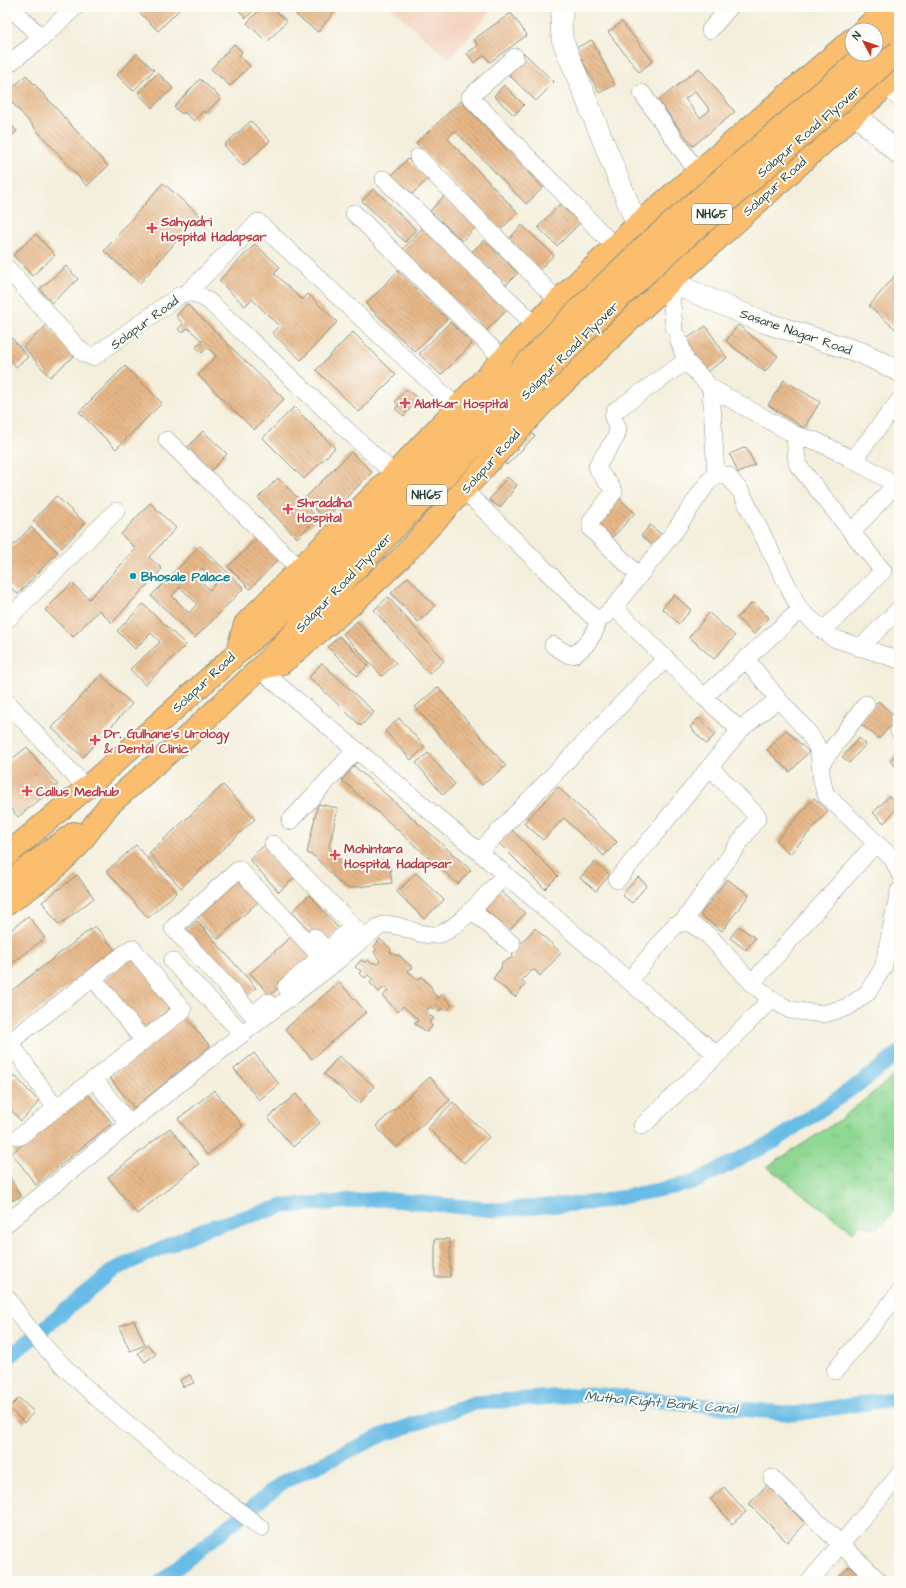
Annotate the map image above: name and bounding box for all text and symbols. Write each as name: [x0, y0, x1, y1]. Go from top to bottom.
north arrow: [844, 22, 884, 62]
text: N: [849, 28, 865, 43]
street label: Solapur Road Flyover: [753, 82, 865, 183]
street label: Solapur Road: [739, 153, 811, 220]
road number: NH65: [692, 204, 732, 224]
place label: Sahyadri Hospital Hadapsar: [160, 213, 267, 247]
marker: Sahyadri Hospital Hadapsar: [146, 222, 158, 234]
street label: Solapur Road: [107, 292, 183, 354]
street label: Solapur Road Flyover: [517, 298, 623, 404]
street label: Sasane Nagar Road: [737, 304, 854, 361]
place label: Alatkar Hospital: [414, 395, 508, 414]
marker: Alatkar Hospital: [399, 397, 411, 409]
street label: Solapur Road: [457, 426, 525, 498]
road number: NH65: [407, 485, 447, 505]
place label: Shraddha Hospital: [296, 494, 352, 528]
marker: Shraddha Hospital: [282, 503, 294, 515]
street label: Solapur Road Flyover: [291, 529, 397, 637]
place label: Bhosale Palace: [141, 568, 230, 586]
marker: Bhosale Palace: [128, 571, 138, 581]
street label: Solapur Road: [168, 649, 239, 717]
place label: Dr. Gulhane's Urology & Dental Clinic: [103, 725, 231, 758]
marker: Dr. Gulhane's Urology & Dental Clinic: [89, 734, 101, 746]
place label: Callus Medhub: [36, 783, 120, 801]
marker: Callus Medhub: [21, 785, 33, 797]
place label: Mohintara Hospital, Hadapsar: [344, 840, 452, 874]
marker: Mohintara Hospital, Hadapsar: [329, 849, 341, 861]
water label: Mutha Right Bank Canal: [584, 1386, 740, 1420]

